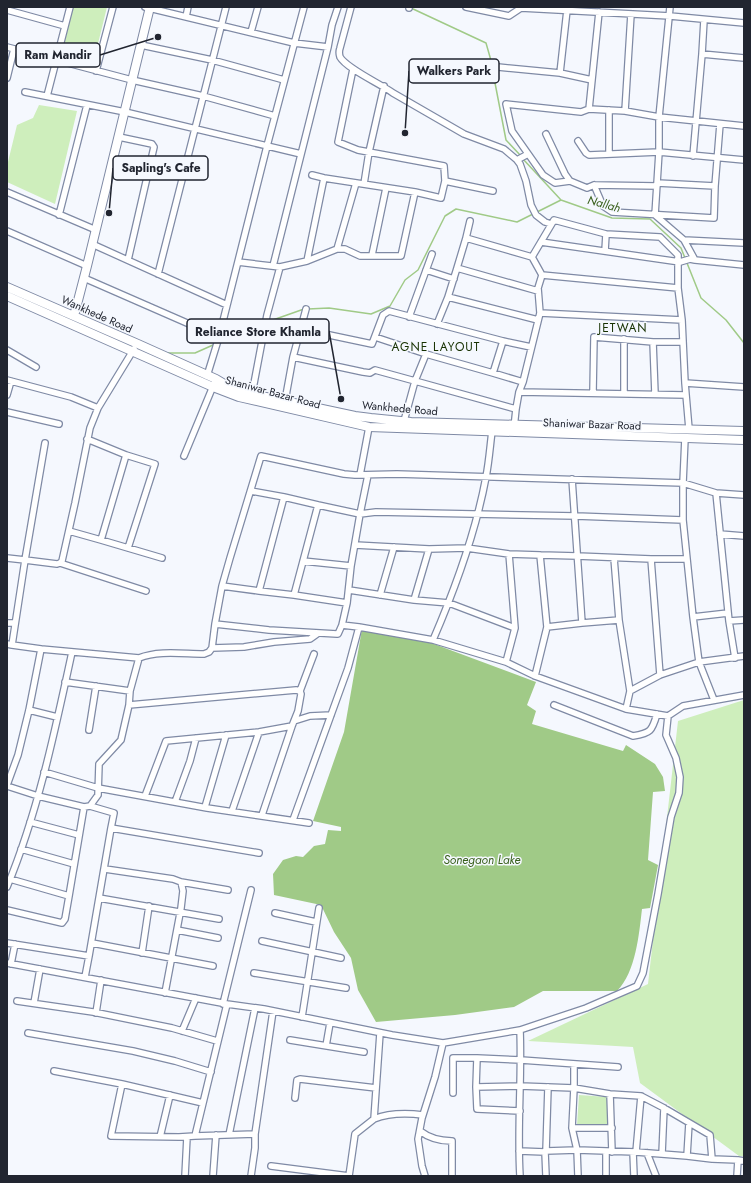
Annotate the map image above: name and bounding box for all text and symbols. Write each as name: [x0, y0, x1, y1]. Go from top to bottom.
callout: Ram Mandir: [16, 43, 100, 67]
text: Ram Mandir: [24, 46, 92, 64]
callout: Walkers Park: [409, 59, 499, 83]
text: Walkers Park: [417, 62, 491, 80]
callout: Sapling's Cafe: [113, 156, 208, 180]
text: Sapling's Cafe: [121, 159, 201, 177]
water label: Nallah: [585, 191, 623, 217]
street label: Wankhede Road: [59, 291, 135, 337]
callout: Reliance Store Khamla: [187, 319, 329, 343]
district label: JETWAN: [596, 319, 648, 337]
text: Reliance Store Khamla: [195, 323, 321, 341]
district label: AGNE LAYOUT: [392, 338, 480, 356]
street label: Shaniwar Bazar Road: [224, 372, 322, 412]
street label: Wankhede Road: [361, 397, 439, 419]
street label: Shaniwar Bazar Road: [543, 414, 641, 434]
water label: Sonegaon Lake: [443, 851, 521, 869]

